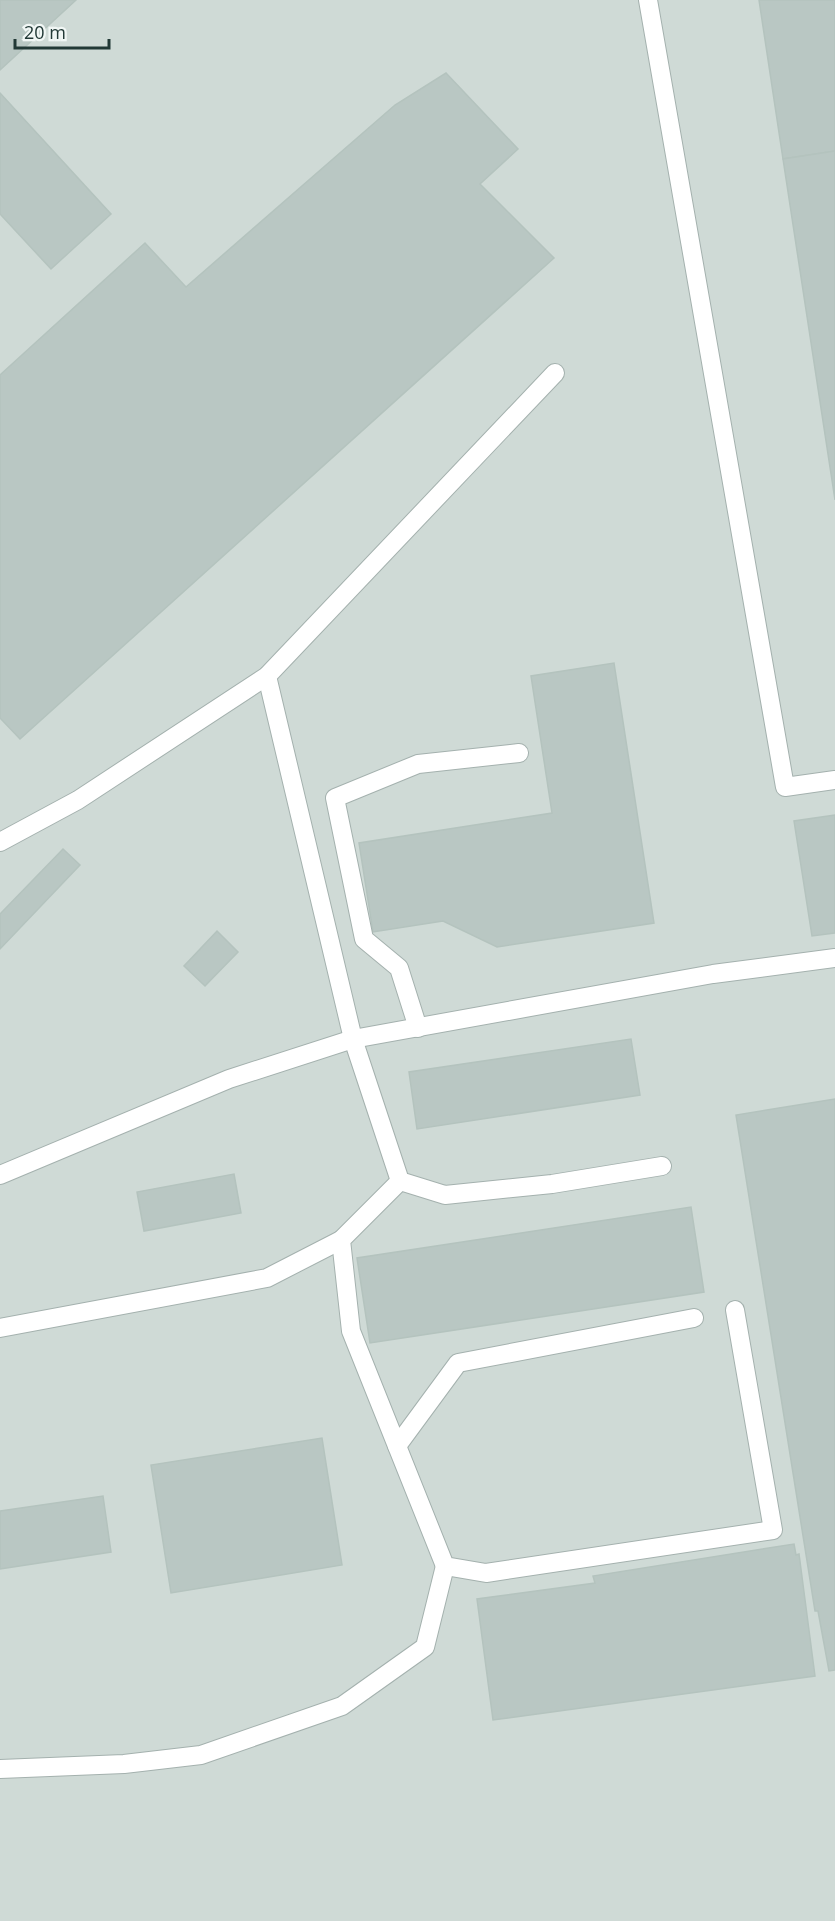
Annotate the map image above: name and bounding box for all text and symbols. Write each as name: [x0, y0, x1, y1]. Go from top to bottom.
scale bar: [15, 12, 110, 50]
text: 20 m: [24, 20, 66, 44]

